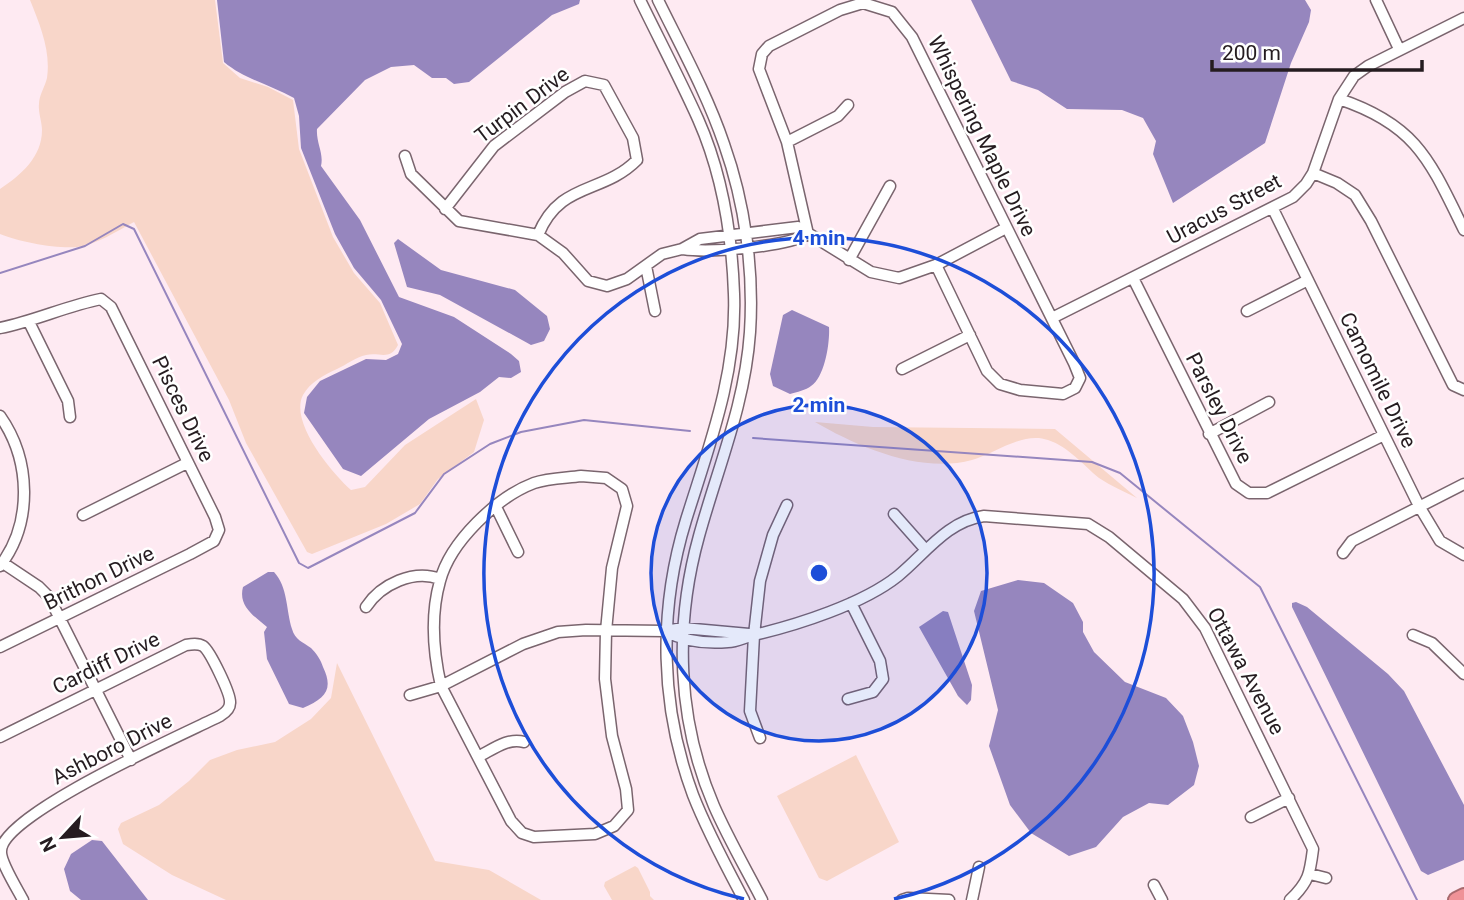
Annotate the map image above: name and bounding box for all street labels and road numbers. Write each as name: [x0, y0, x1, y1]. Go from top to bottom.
street label: Whispering Maple Drive: [923, 32, 1041, 240]
street label: Turpin Drive: [470, 62, 574, 148]
street label: Uracus Street: [1163, 169, 1285, 249]
street label: Camomile Drive: [1335, 308, 1421, 452]
street label: Parsley Drive: [1181, 349, 1257, 467]
street label: Pisces Drive: [147, 352, 219, 466]
street label: Brithon Drive: [40, 541, 158, 615]
street label: Ottawa Avenue: [1202, 603, 1290, 739]
street label: Cardiff Drive: [49, 627, 163, 699]
street label: Ashboro Drive: [48, 709, 176, 789]

